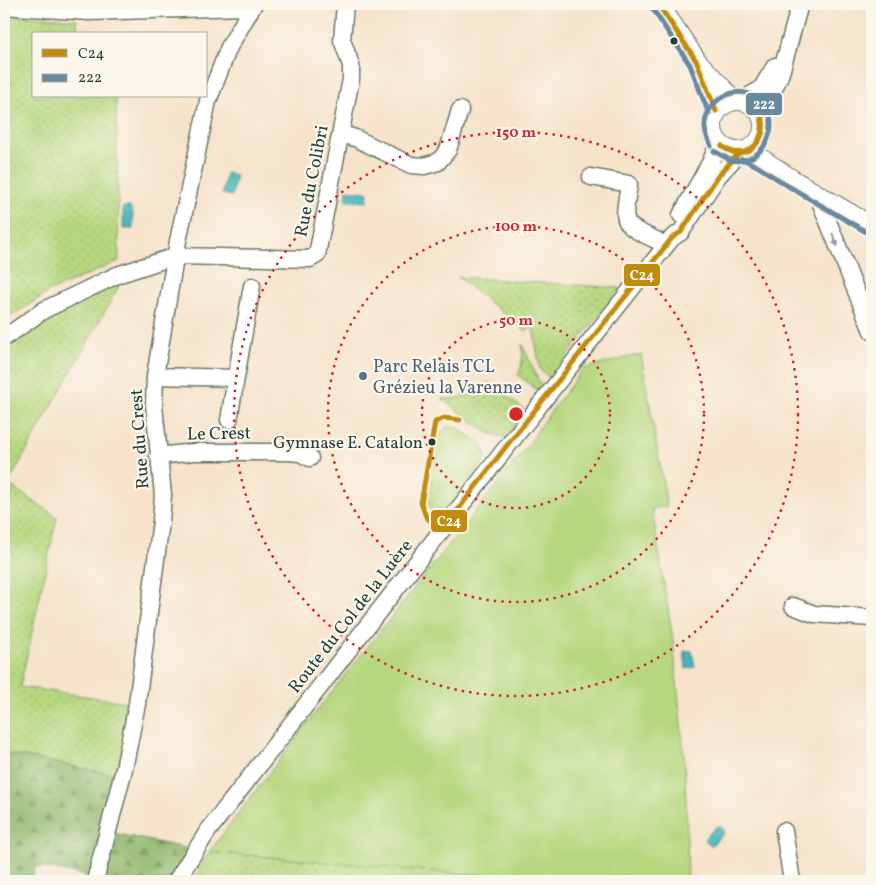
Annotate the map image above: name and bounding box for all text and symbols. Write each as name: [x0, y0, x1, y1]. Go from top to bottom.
legend: [32, 32, 208, 98]
unlabelled marker: [669, 36, 679, 46]
text: C24: [78, 44, 104, 65]
text: 222: [78, 68, 102, 89]
line badge: 222: [745, 92, 783, 116]
text: 222: [753, 96, 775, 115]
street label: Rue du Colibri: [289, 123, 336, 239]
text: 150 m: [496, 123, 536, 144]
text: 100 m: [495, 217, 538, 238]
one-way arrow: [831, 233, 839, 248]
line badge: C24: [623, 263, 661, 287]
text: C24: [630, 267, 655, 286]
text: 50 m: [499, 311, 533, 332]
place label: Parc Relais TCL Grézieu la Varenne: [373, 355, 522, 401]
marker: Parc Relais TCL Grézieu la Varenne: [357, 370, 369, 382]
street label: Rue du Crest: [125, 388, 156, 490]
centre of rings: [507, 405, 525, 423]
street label: Le Crest: [187, 421, 251, 448]
place label: Gymnase E. Catalon: [273, 432, 423, 455]
marker: Gymnase E. Catalon: [427, 437, 437, 447]
line badge: C24: [430, 509, 468, 533]
text: C24: [437, 513, 462, 532]
street label: Route du Col de la Luère: [283, 535, 419, 699]

